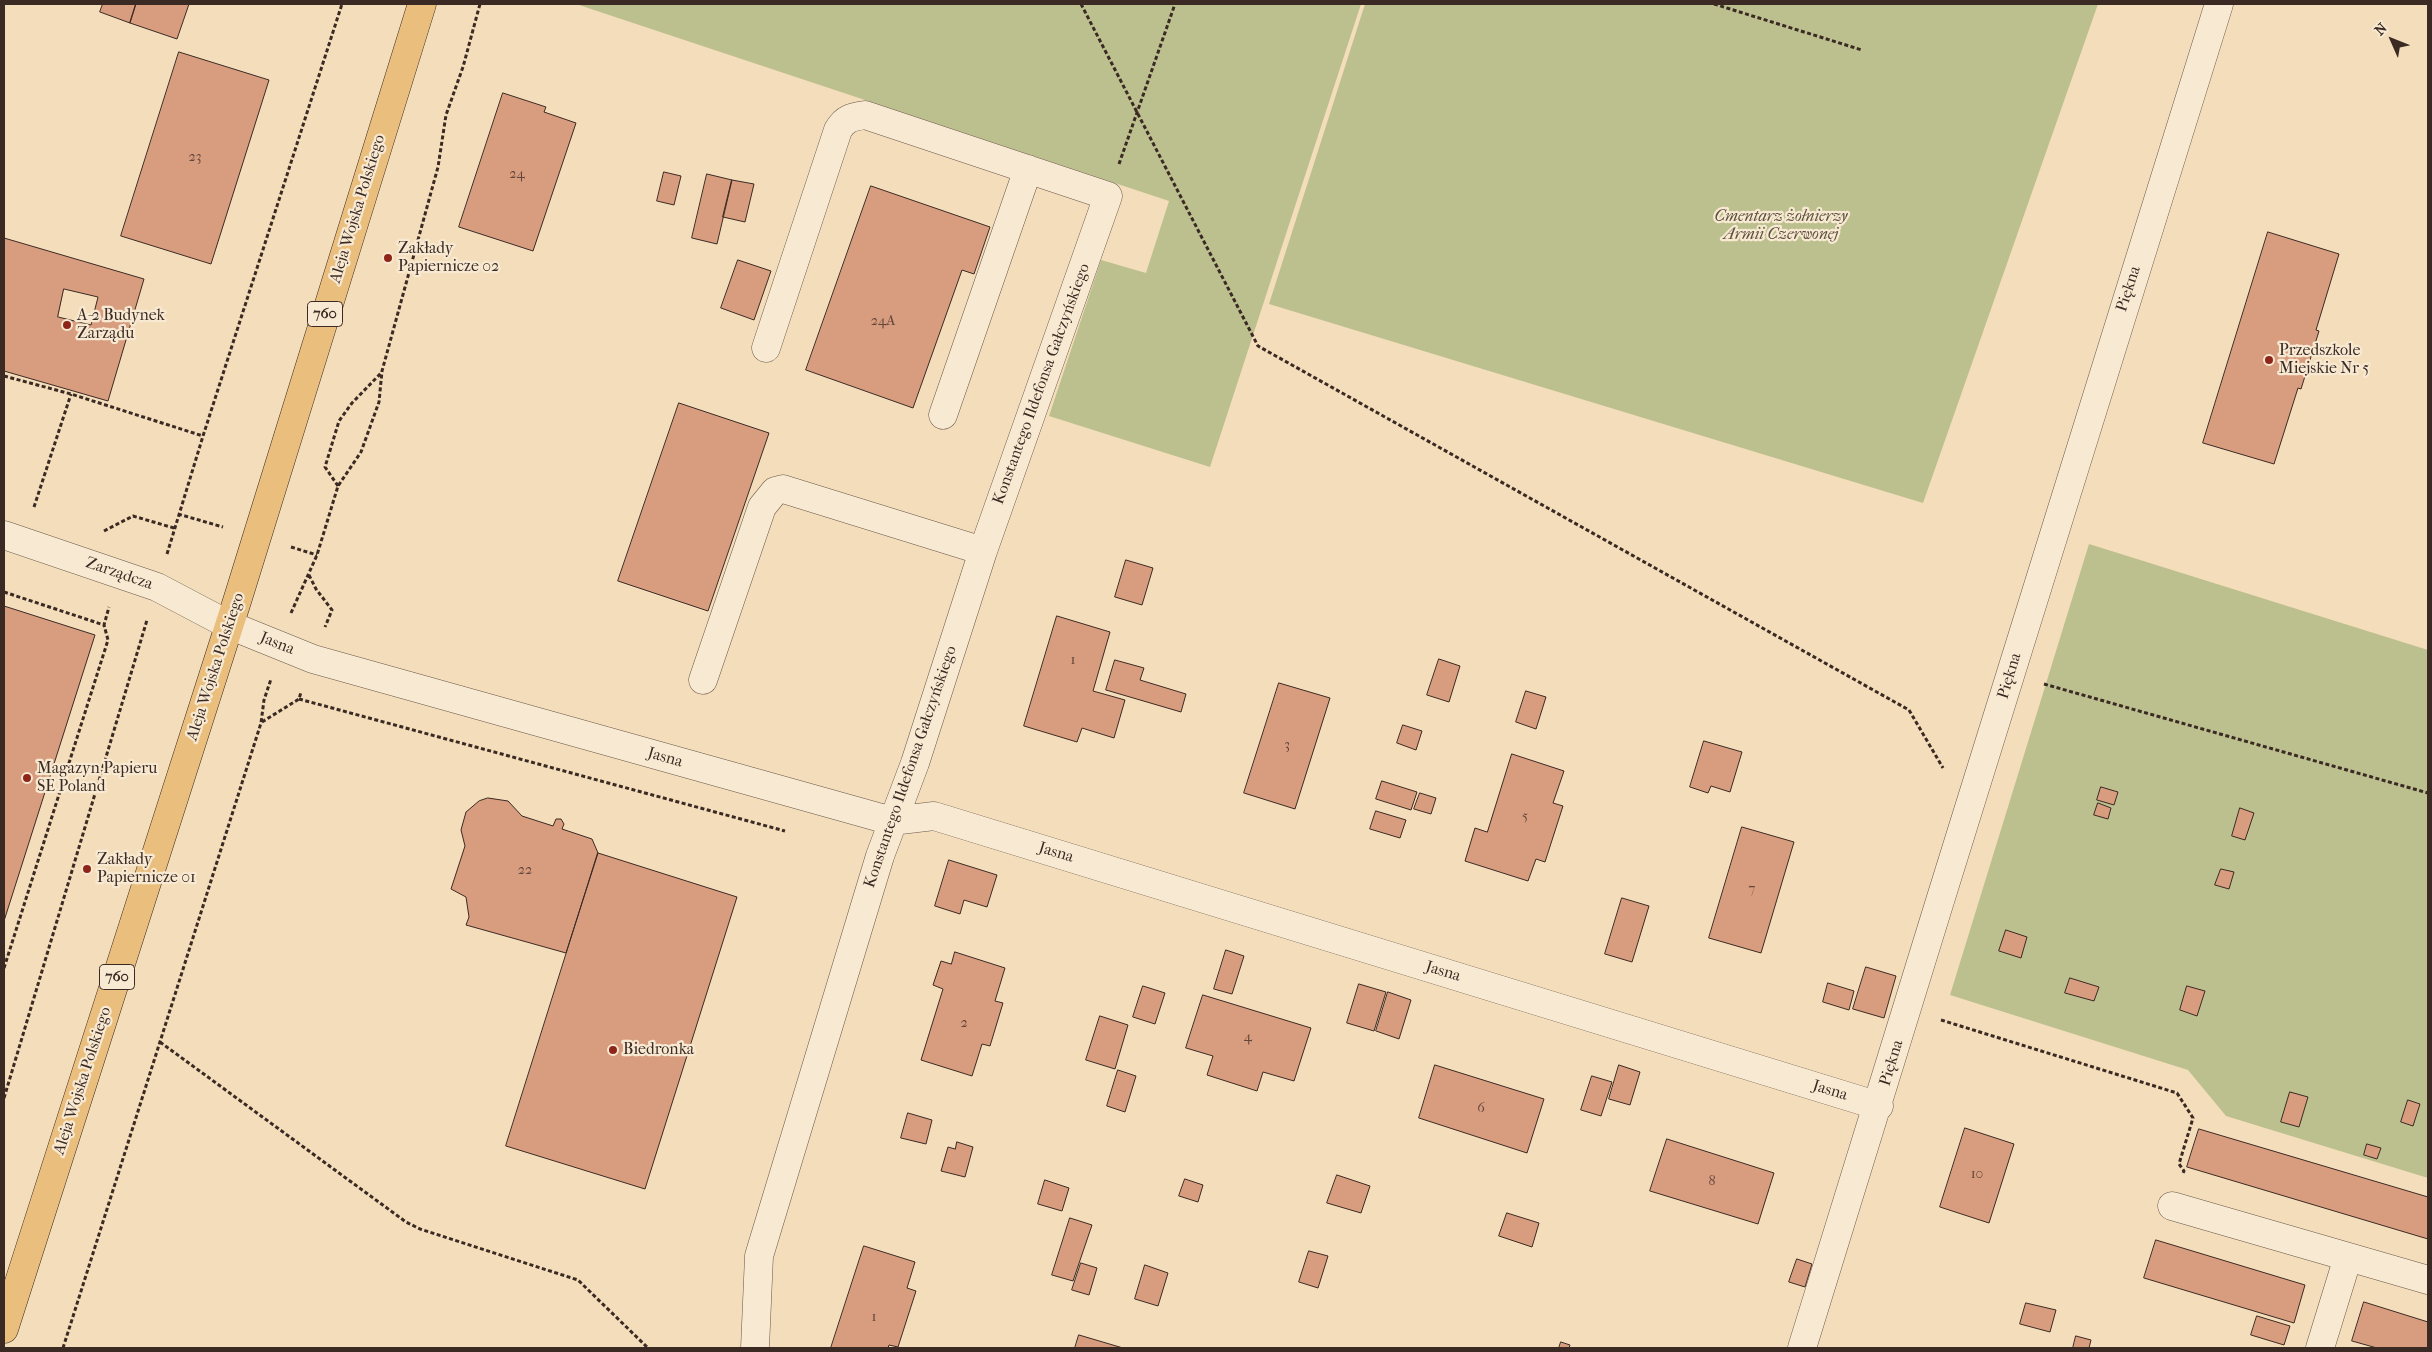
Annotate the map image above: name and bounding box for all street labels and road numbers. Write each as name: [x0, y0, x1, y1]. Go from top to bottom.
street label: Aleja Wojska Polskiego: [326, 132, 390, 286]
street label: Konstantego Ildefonsa Gałczyńskiego: [989, 261, 1095, 507]
street label: Piękna: [2113, 264, 2145, 314]
road number: 760: [308, 302, 342, 326]
street label: Zarządcza: [83, 554, 155, 594]
street label: Aleja Wojska Polskiego: [183, 591, 249, 743]
street label: Jasna: [257, 628, 297, 660]
street label: Konstantego Ildefonsa Gałczyńskiego: [860, 643, 962, 891]
street label: Piękna: [1994, 651, 2026, 701]
street label: Jasna: [645, 744, 685, 772]
street label: Jasna: [1036, 839, 1076, 867]
street label: Jasna: [1423, 958, 1463, 986]
road number: 760: [100, 964, 134, 990]
street label: Aleja Wojska Polskiego: [50, 1005, 116, 1157]
street label: Piękna: [1876, 1038, 1908, 1088]
street label: Jasna: [1810, 1077, 1850, 1105]

